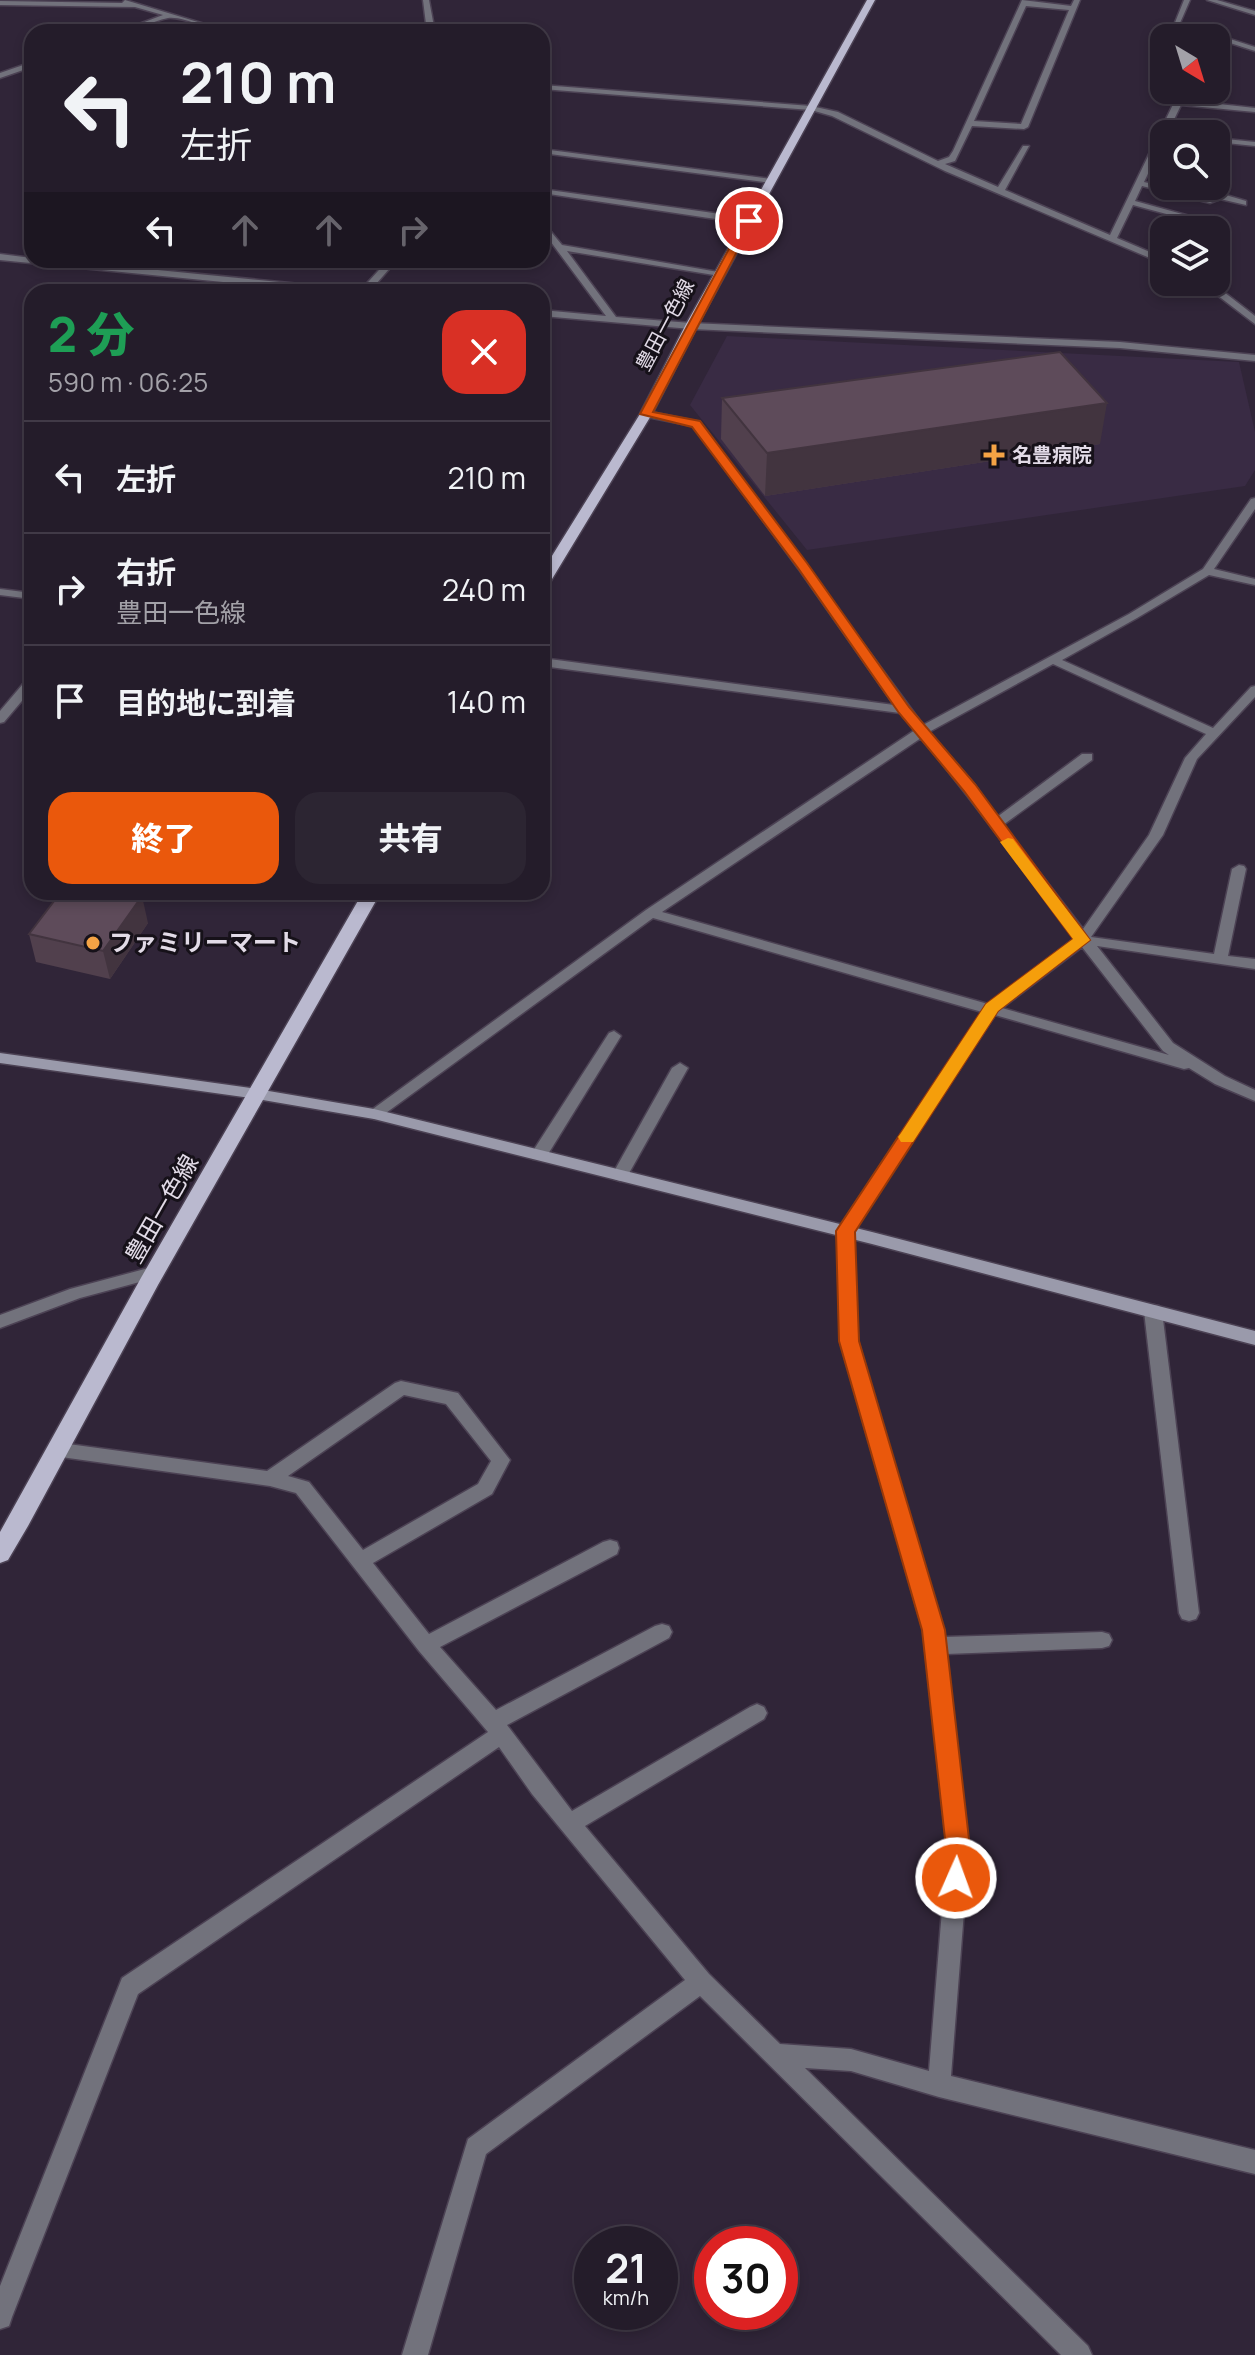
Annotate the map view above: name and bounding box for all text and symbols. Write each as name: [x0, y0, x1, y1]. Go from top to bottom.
north arrow: [1150, 24, 1230, 104]
map controls: [1150, 24, 1230, 296]
text: 210 m: [180, 43, 336, 120]
icon: left: [48, 56, 152, 160]
text: 左折: [180, 120, 252, 169]
button: search: [1150, 120, 1230, 200]
pin: [715, 187, 783, 255]
icon: arrive: [727, 199, 771, 243]
icon: left: [139, 208, 183, 252]
icon: ahead: [223, 208, 267, 252]
icon: ahead: [307, 208, 351, 252]
icon: right: [391, 208, 435, 252]
button: layers: [1150, 216, 1230, 296]
street label: 豊田一色線: [629, 274, 700, 375]
text: 2 分: [48, 301, 135, 366]
button: close: [442, 310, 526, 394]
text: 590 m · 06:25: [48, 364, 208, 400]
place label: 名豊病院: [1012, 441, 1092, 468]
marker: 名豊病院: [983, 444, 1005, 466]
icon: left: [48, 455, 92, 499]
text: 210 m: [447, 457, 526, 498]
text: 左折: [116, 458, 176, 499]
text: 右折: [116, 551, 176, 592]
icon: right: [48, 567, 92, 611]
text: 240 m: [442, 569, 526, 610]
text: 豊田一色線: [116, 594, 246, 630]
icon: arrive: [48, 679, 92, 723]
text: 140 m: [447, 681, 526, 722]
text: 目的地に到着: [116, 682, 296, 723]
button: 終了: [48, 792, 279, 884]
button: 共有: [295, 792, 526, 884]
place label: ファミリーマート: [109, 925, 301, 958]
marker: ファミリーマート: [84, 934, 102, 952]
street label: 豊田一色線: [116, 1148, 205, 1268]
position arrow: [914, 1836, 998, 1920]
speed limit sign: 30: [694, 2226, 798, 2330]
text: 21: [605, 2240, 647, 2295]
text: km/h: [603, 2284, 649, 2311]

